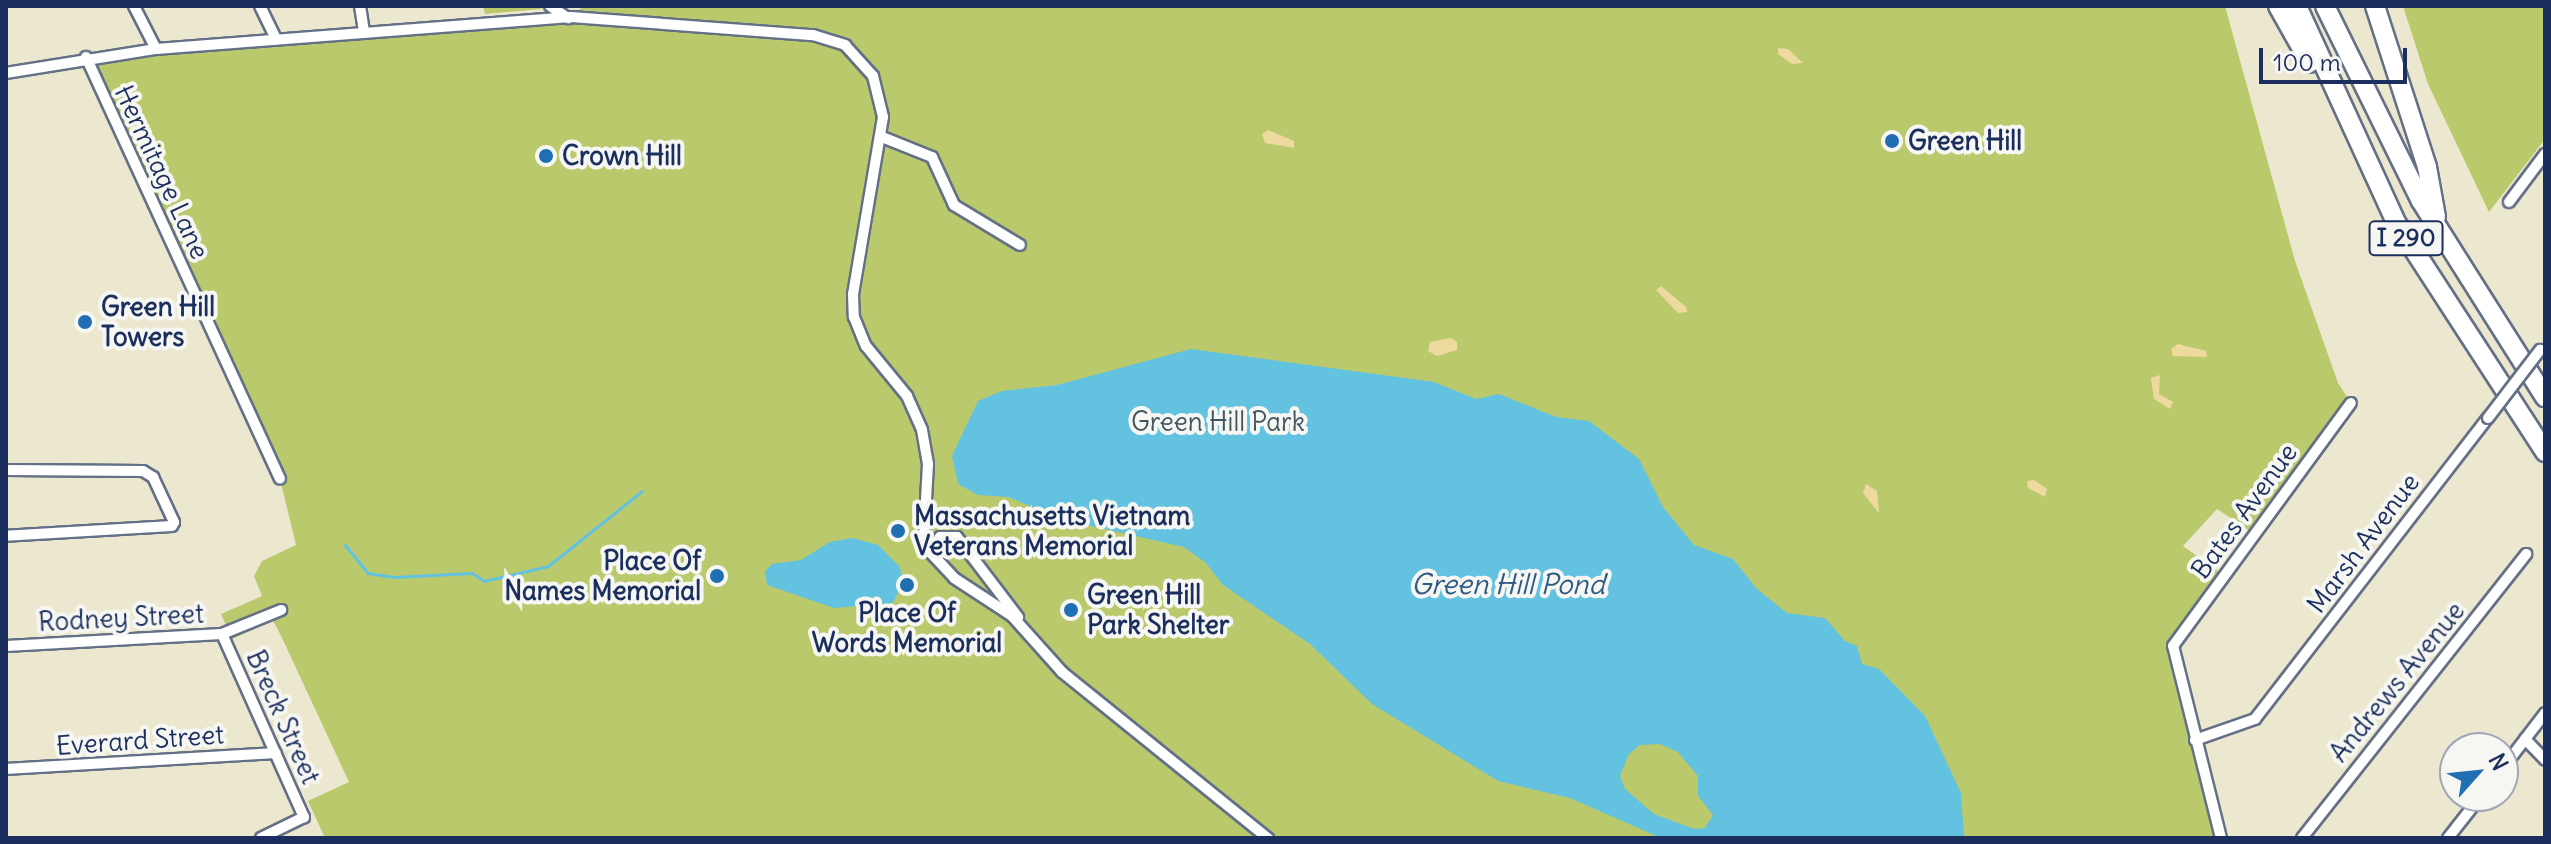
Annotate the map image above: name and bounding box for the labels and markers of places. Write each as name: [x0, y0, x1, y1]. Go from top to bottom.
place label: Green Hill: [1908, 125, 2022, 157]
marker: Green Hill: [1883, 132, 1901, 150]
place label: Crown Hill: [562, 140, 682, 172]
marker: Crown Hill: [537, 147, 555, 165]
place label: Green Hill Towers: [101, 291, 215, 352]
marker: Green Hill Towers: [76, 313, 94, 331]
place label: Massachusetts Vietnam Veterans Memorial: [914, 500, 1190, 562]
marker: Massachusetts Vietnam Veterans Memorial: [889, 522, 907, 540]
place label: Place Of Names Memorial: [504, 545, 701, 606]
marker: Place Of Names Memorial: [708, 567, 726, 585]
marker: Place Of Words Memorial: [898, 576, 916, 594]
place label: Green Hill Park Shelter: [1087, 579, 1229, 640]
place label: Place Of Words Memorial: [812, 597, 1002, 658]
marker: Green Hill Park Shelter: [1062, 601, 1080, 619]

